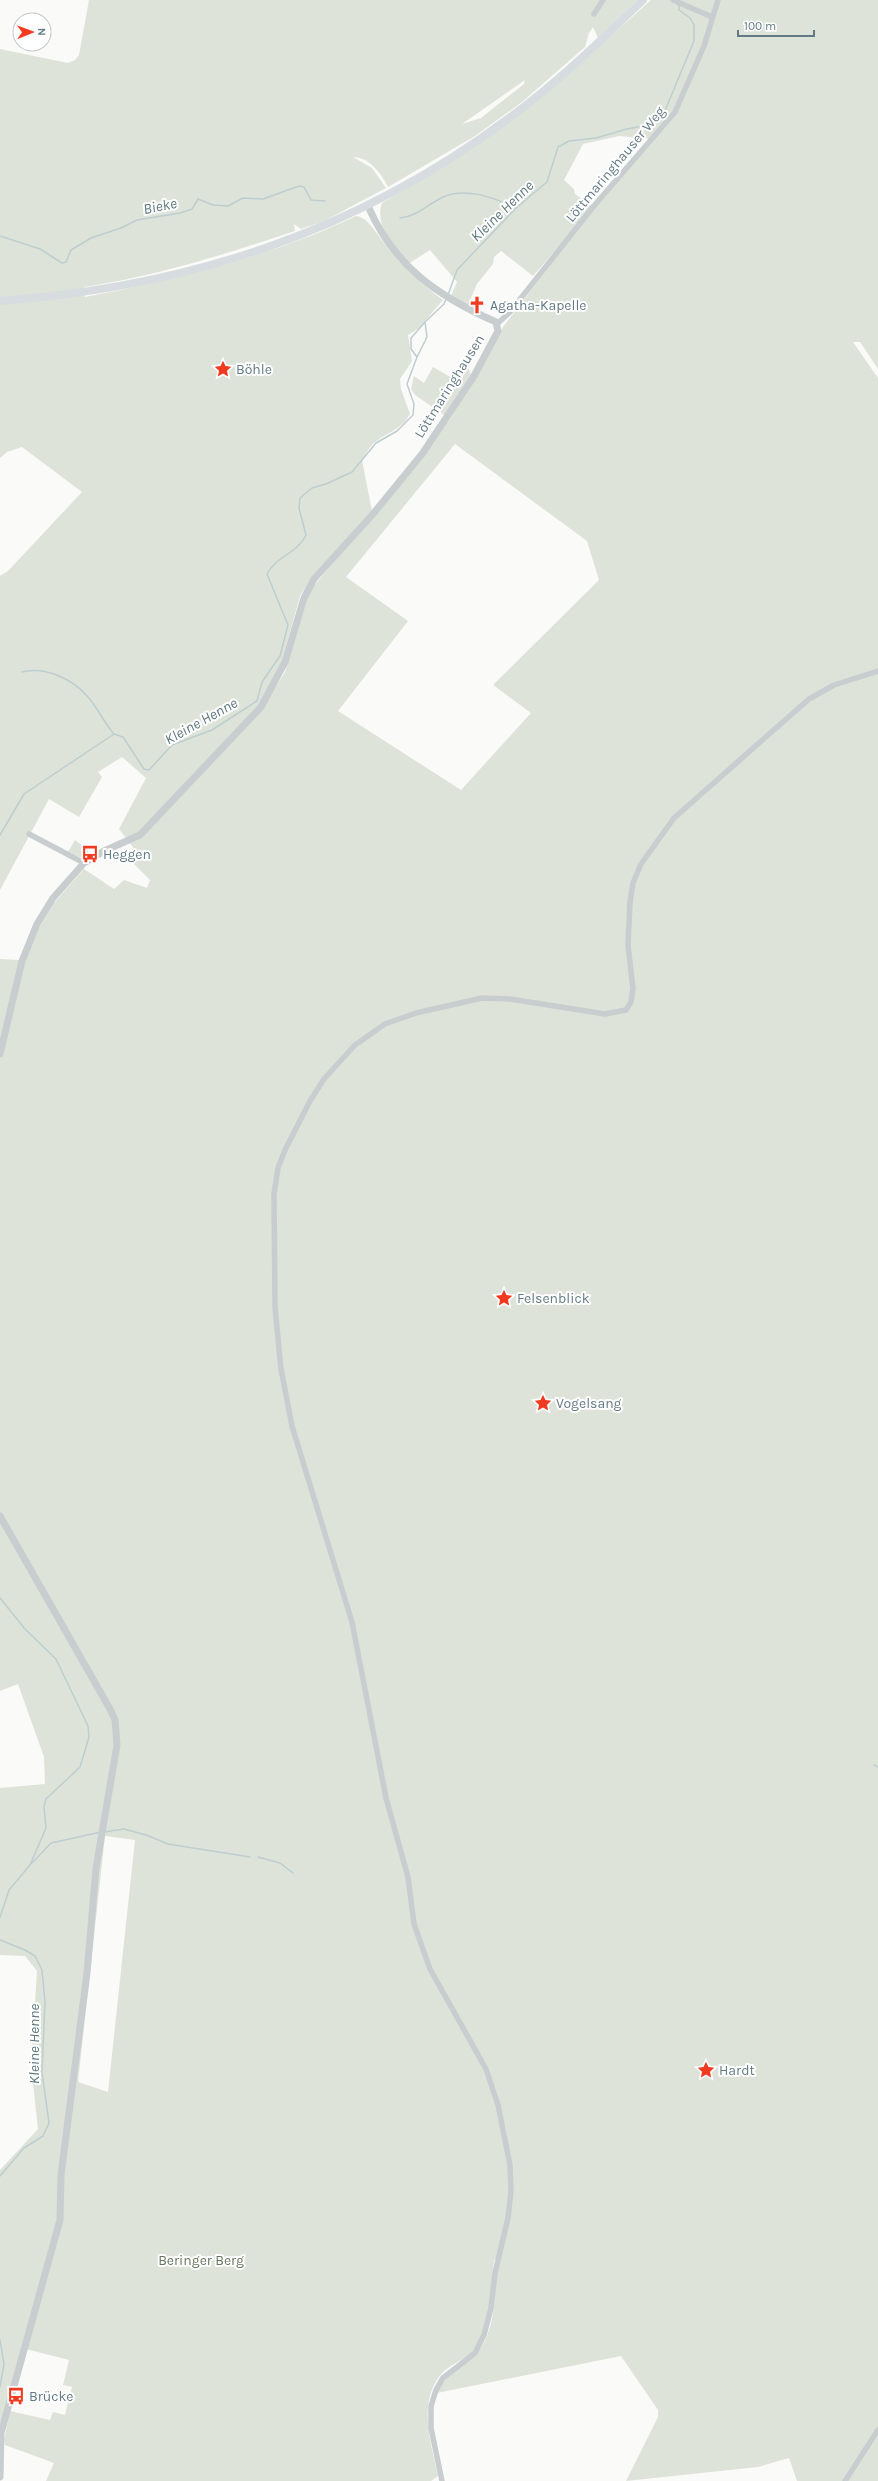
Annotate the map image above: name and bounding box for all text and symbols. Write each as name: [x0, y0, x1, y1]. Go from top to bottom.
north arrow: [12, 12, 52, 52]
scale bar: [738, 12, 814, 38]
text: 100 m: [744, 19, 776, 33]
text: N: [35, 28, 48, 36]
street label: Löttmaringhauser Weg: [562, 103, 669, 226]
water label: Kleine Henne: [467, 177, 537, 245]
water label: Bieke: [142, 194, 178, 218]
church icon: Agatha-Kapelle: [467, 295, 487, 315]
place label: Agatha-Kapelle: [490, 297, 587, 314]
street label: Löttmaringhausen: [411, 331, 488, 441]
place icon: Böhle: [213, 359, 233, 379]
place label: Böhle: [236, 361, 272, 378]
water label: Kleine Henne: [161, 694, 241, 748]
bus stop icon: Heggen: [80, 844, 100, 864]
place label: Heggen: [103, 846, 151, 863]
place icon: Felsenblick: [494, 1288, 514, 1308]
place label: Felsenblick: [517, 1290, 590, 1307]
place icon: Vogelsang: [533, 1393, 553, 1413]
place label: Vogelsang: [556, 1395, 622, 1412]
water label: Kleine Henne: [25, 2004, 43, 2084]
place icon: Hardt: [696, 2060, 716, 2080]
place label: Hardt: [719, 2062, 755, 2079]
park label: Beringer Berg: [158, 2252, 244, 2269]
bus stop icon: Brücke: [6, 2386, 26, 2406]
place label: Brücke: [29, 2388, 74, 2405]

